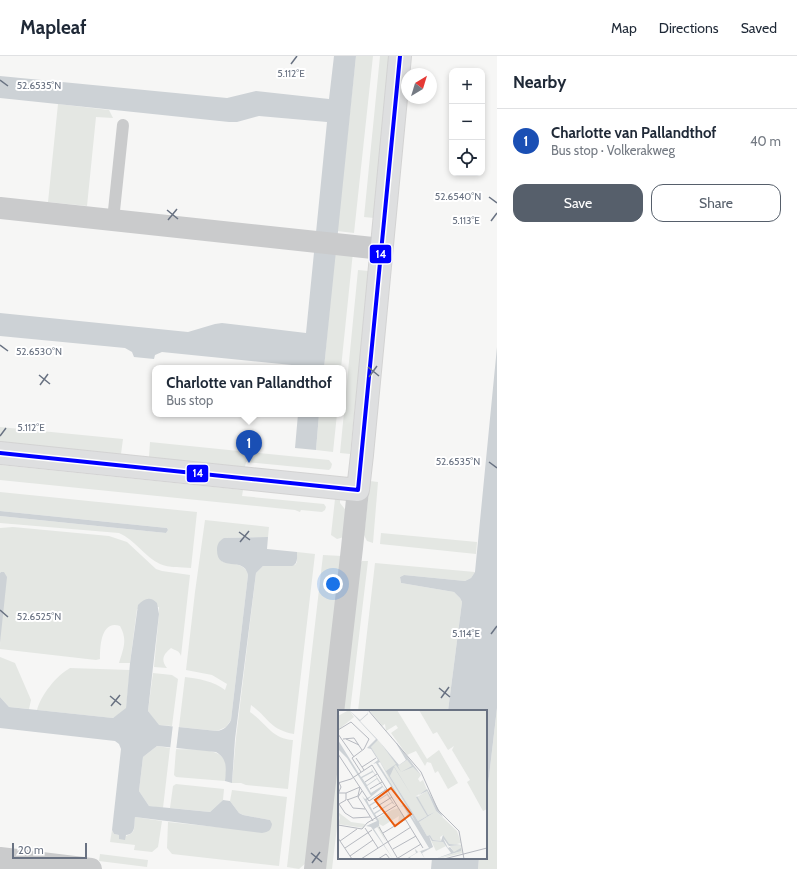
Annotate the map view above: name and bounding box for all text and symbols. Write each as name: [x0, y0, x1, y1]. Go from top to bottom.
text: Mapleaf: [20, 16, 87, 39]
text: Map: [611, 19, 637, 37]
text: Directions: [659, 19, 719, 37]
text: Saved: [741, 19, 777, 37]
text: 5.112°E: [277, 67, 305, 80]
north arrow: [401, 68, 437, 104]
map controls: [449, 68, 485, 176]
button: +: [449, 68, 485, 104]
text: Nearby: [513, 72, 566, 92]
text: 52.6535°N: [17, 79, 61, 92]
button: −: [449, 104, 485, 140]
text: Charlotte van Pallandthof: [551, 124, 716, 142]
text: 1: [524, 133, 528, 149]
text: 40 m: [750, 133, 781, 149]
button: locate: [449, 140, 485, 176]
text: Bus stop · Volkerakweg: [551, 142, 675, 158]
button: Save: [513, 184, 643, 222]
button: Share: [651, 184, 781, 222]
text: 52.6540°N: [435, 190, 481, 203]
text: 5.113°E: [452, 214, 480, 227]
line badge: 14: [369, 244, 392, 264]
text: 14: [376, 247, 387, 261]
text: 52.6530°N: [16, 345, 62, 358]
popup: [152, 365, 346, 417]
text: Charlotte van Pallandthof: [166, 374, 332, 392]
text: Bus stop: [166, 392, 213, 408]
text: 5.112°E: [17, 421, 45, 434]
pin: 1: [236, 430, 262, 463]
text: 52.6535°N: [436, 455, 480, 468]
line badge: 14: [186, 464, 209, 483]
text: 14: [193, 466, 204, 480]
your location: [323, 574, 343, 594]
text: 52.6525°N: [17, 610, 61, 623]
text: 5.114°E: [452, 627, 480, 640]
inset map: [338, 710, 487, 859]
scale bar: [12, 841, 87, 860]
text: 20 m: [18, 843, 44, 857]

